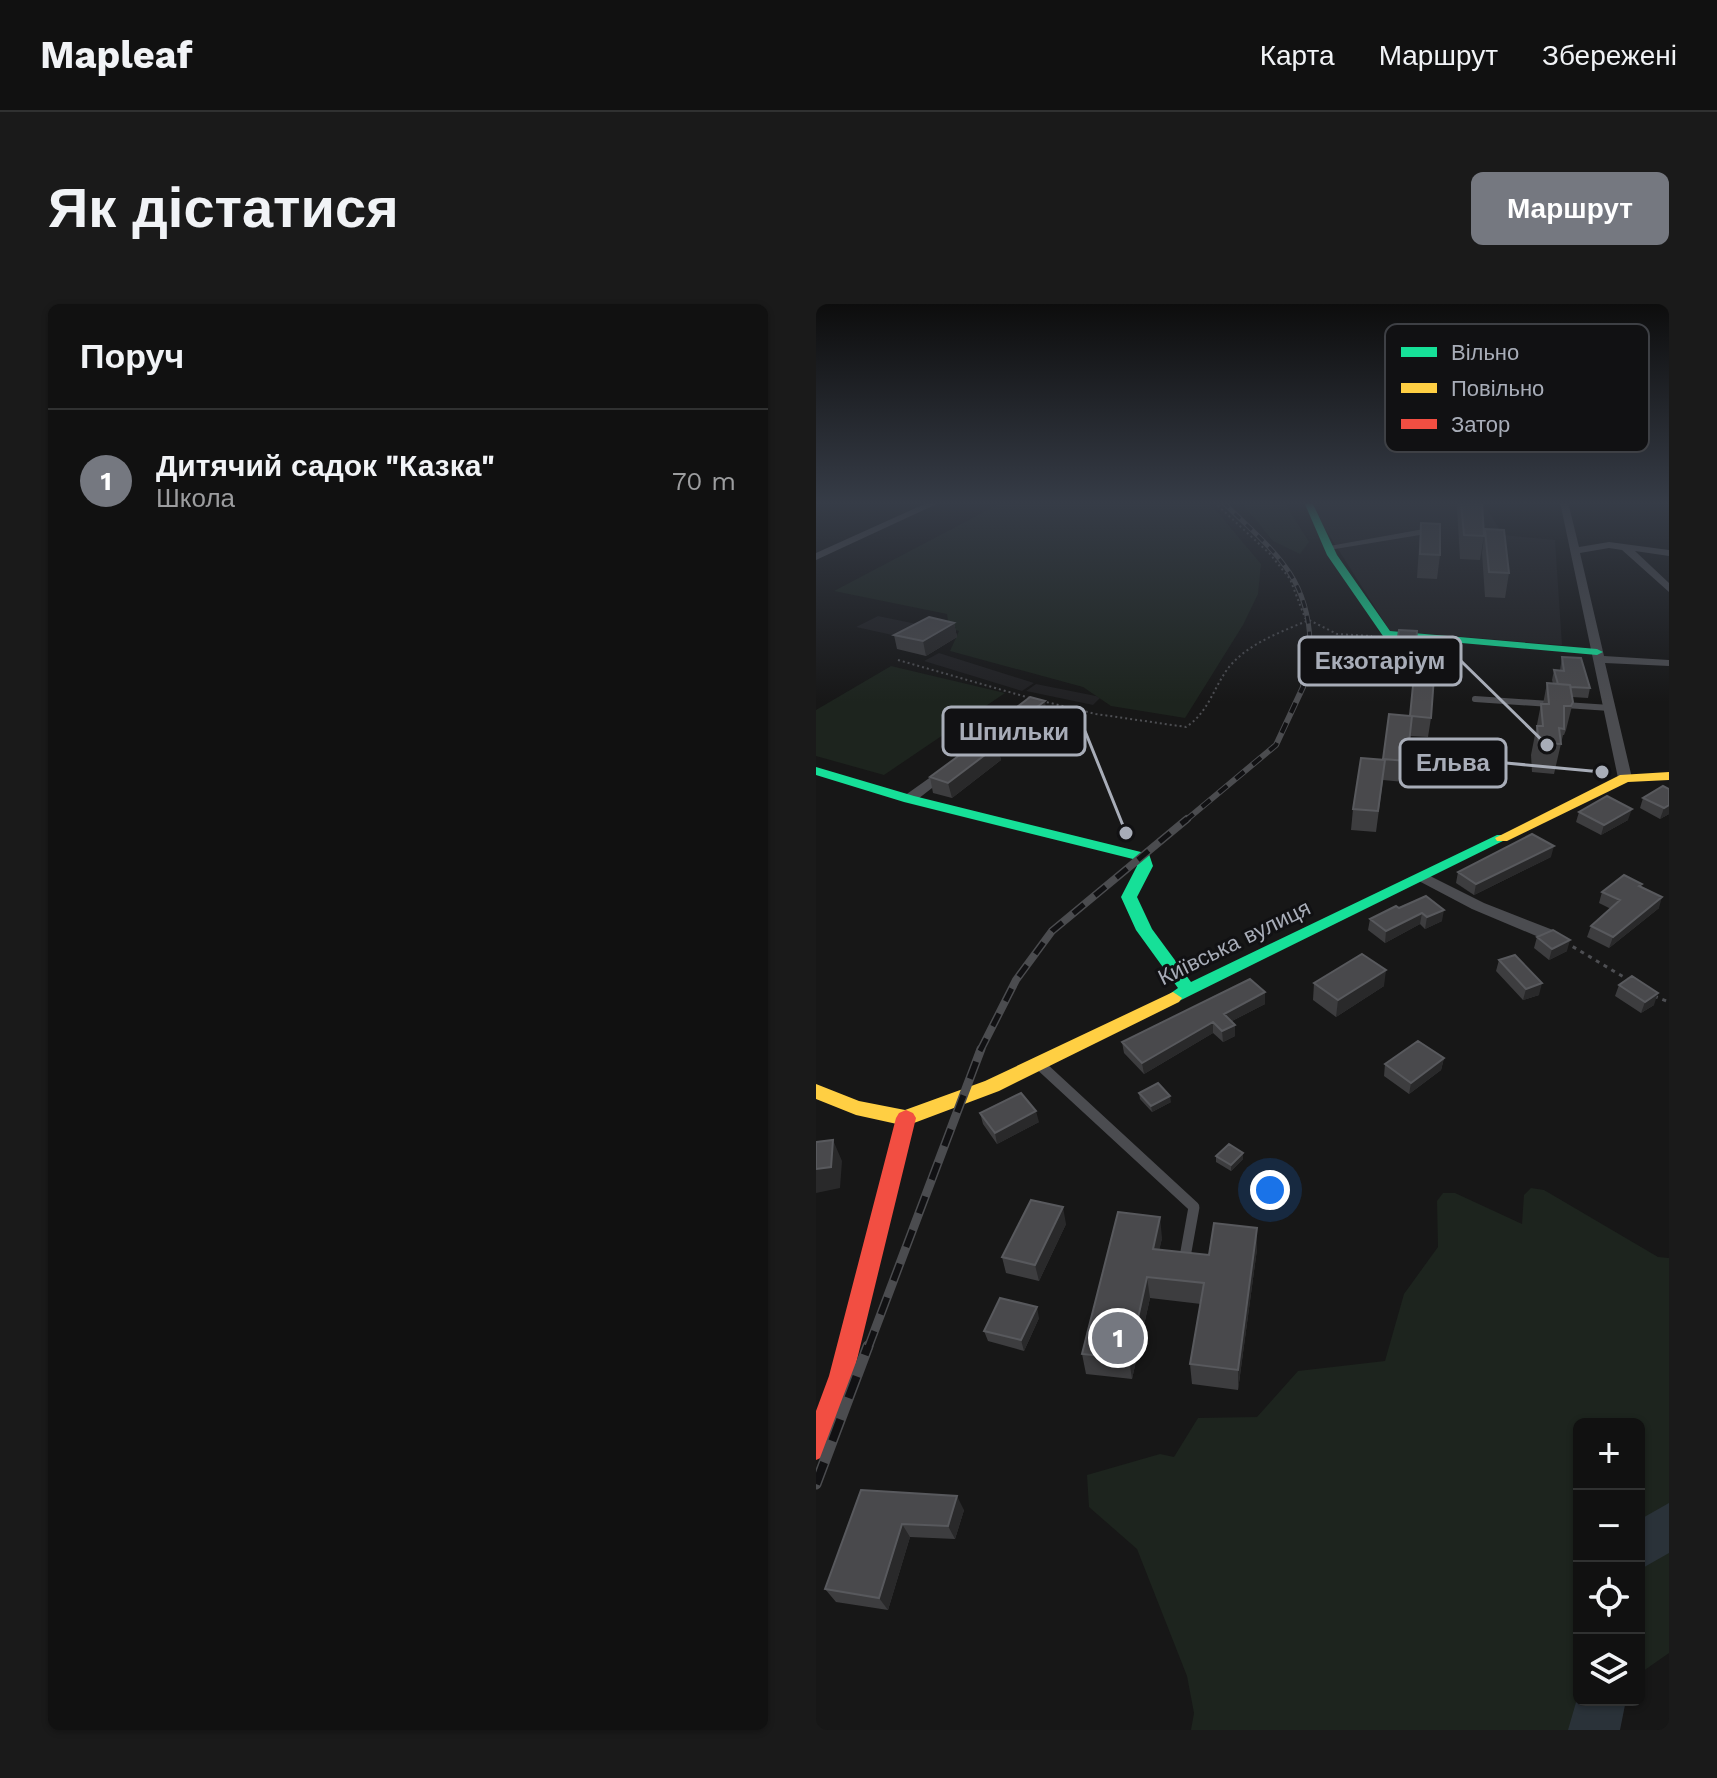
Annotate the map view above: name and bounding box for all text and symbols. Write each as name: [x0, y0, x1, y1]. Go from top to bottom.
text: Mapleaf: [40, 33, 192, 77]
text: Карта: [1260, 39, 1335, 72]
text: Маршрут: [1379, 39, 1498, 72]
text: Збережені: [1542, 39, 1677, 72]
button: Маршрут: [1471, 172, 1669, 245]
text: Як дістатися: [48, 175, 399, 241]
legend: [1385, 324, 1649, 452]
text: Поруч: [80, 336, 184, 376]
text: Вільно: [1451, 340, 1519, 365]
text: Повільно: [1451, 376, 1544, 401]
text: Затор: [1451, 412, 1510, 437]
text: Дитячий садок "Казка": [156, 448, 495, 483]
text: 1: [100, 466, 112, 496]
text: 70 m: [672, 466, 736, 496]
text: Школа: [156, 483, 235, 513]
callout: Екзотаріум: [1299, 637, 1461, 685]
text: Екзотаріум: [1315, 647, 1445, 675]
callout: Шпильки: [943, 707, 1085, 755]
text: Шпильки: [959, 718, 1069, 746]
callout: Ельва: [1400, 739, 1506, 787]
text: Ельва: [1416, 749, 1491, 777]
street label: Київська вулиця: [1154, 895, 1314, 990]
your location: [1250, 1170, 1290, 1210]
pin: 1: [1092, 1308, 1144, 1368]
map controls: [1573, 1418, 1645, 1706]
button: +: [1573, 1418, 1645, 1490]
button: −: [1573, 1490, 1645, 1562]
button: locate: [1573, 1562, 1645, 1634]
button: layers: [1573, 1634, 1645, 1706]

